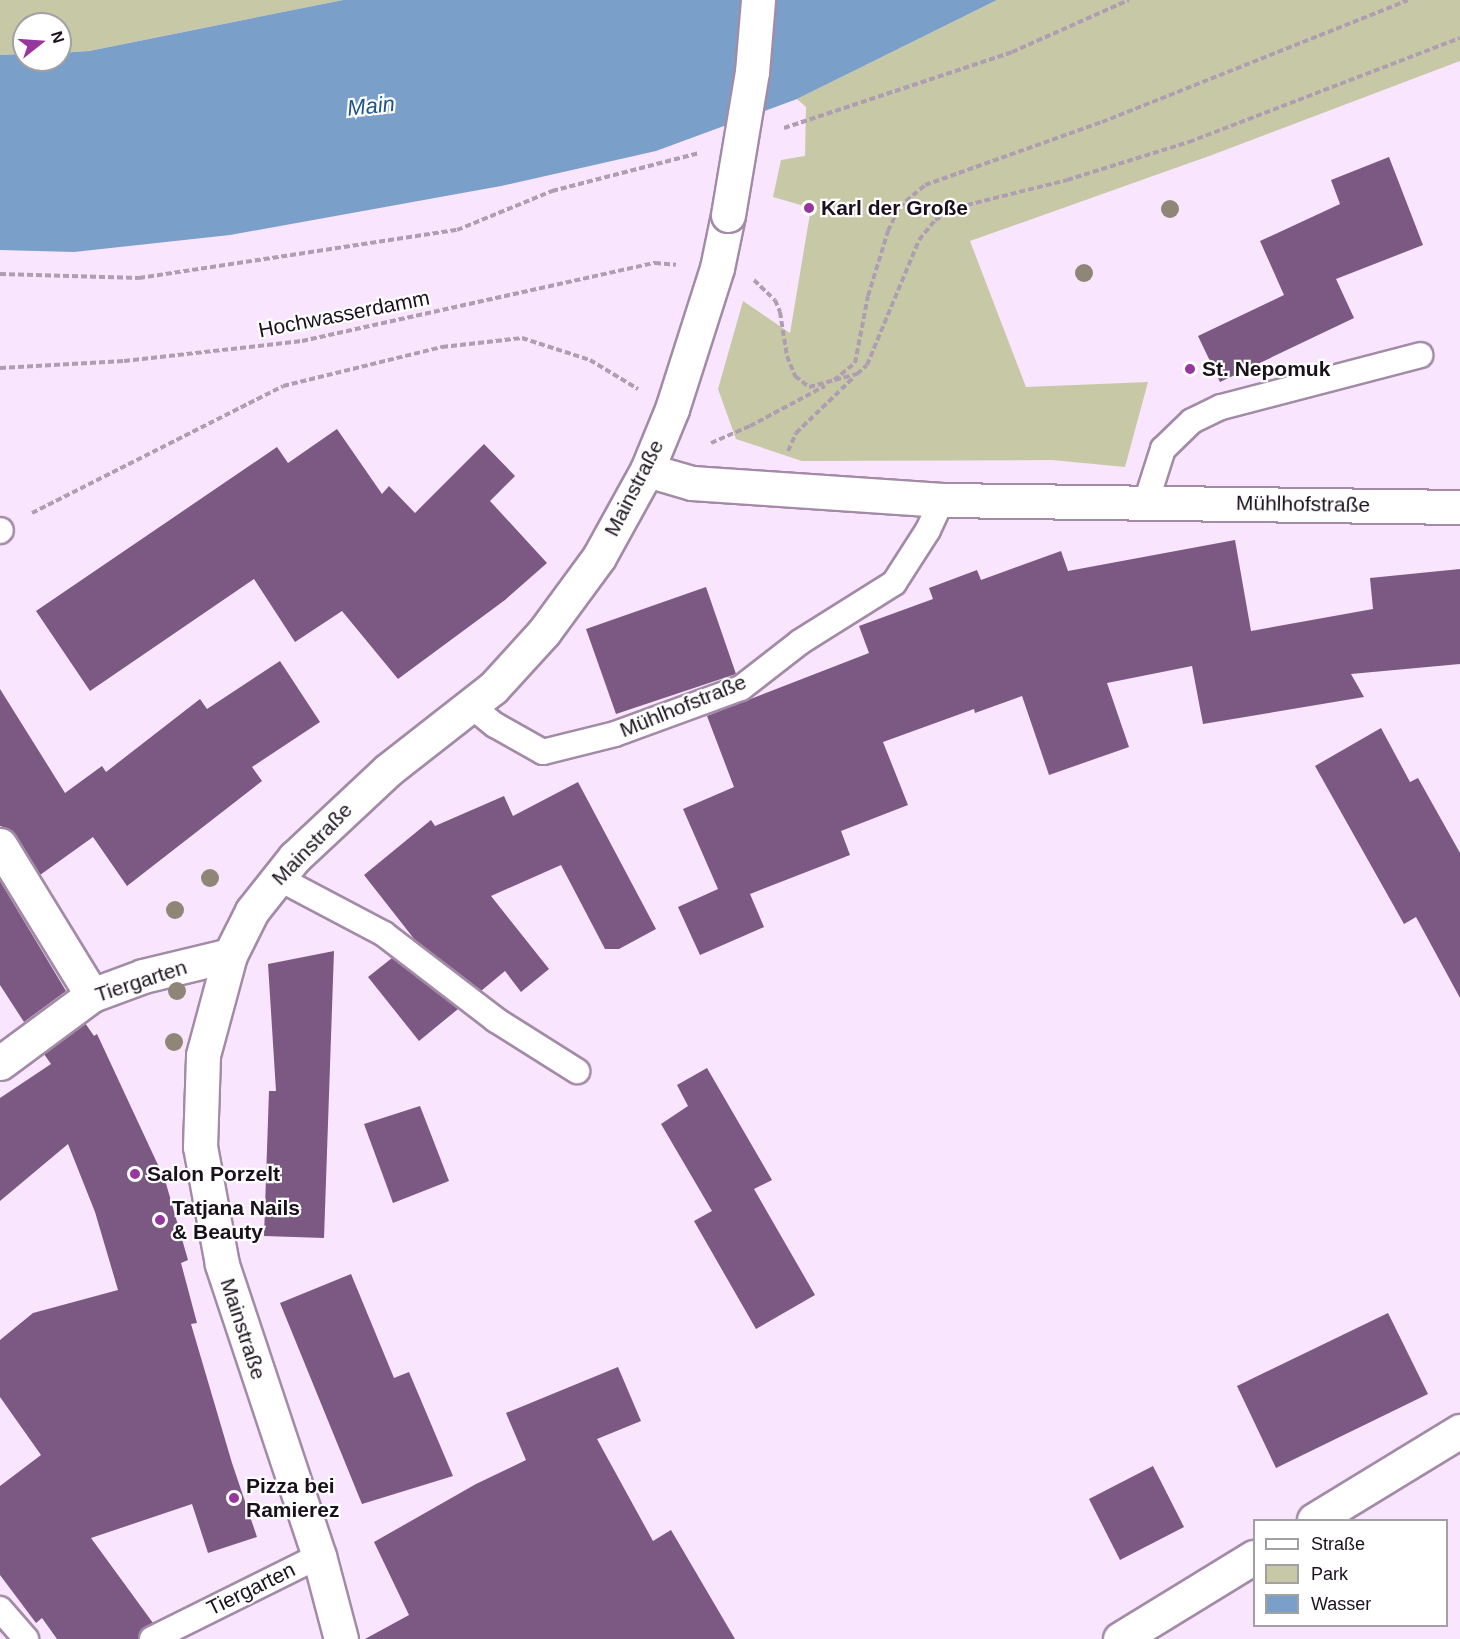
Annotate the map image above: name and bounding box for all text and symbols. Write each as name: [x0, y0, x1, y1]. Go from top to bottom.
north arrow: [12, 12, 72, 72]
text: N: [48, 29, 68, 45]
water label: Main: [346, 90, 396, 122]
place label: Karl der Große: [821, 195, 968, 221]
marker: Karl der Große: [802, 201, 816, 215]
street label: Hochwasserdamm: [256, 285, 432, 343]
place label: St. Nepomuk: [1202, 356, 1330, 382]
marker: St. Nepomuk: [1183, 362, 1197, 376]
street label: Mainstraße: [599, 435, 669, 541]
street label: Mühlhofstraße: [1236, 490, 1370, 518]
street label: Mühlhofstraße: [616, 669, 750, 743]
street label: Mainstraße: [266, 797, 358, 891]
street label: Tiergarten: [92, 954, 190, 1008]
place label: Salon Porzelt: [147, 1161, 280, 1187]
marker: Salon Porzelt: [128, 1167, 142, 1181]
place label: Tatjana Nails & Beauty: [172, 1195, 300, 1245]
marker: Tatjana Nails & Beauty: [153, 1213, 167, 1227]
street label: Mainstraße: [215, 1275, 271, 1383]
place label: Pizza bei Ramierez: [246, 1473, 339, 1523]
marker: Pizza bei Ramierez: [227, 1491, 241, 1505]
legend: [1253, 1519, 1448, 1627]
text: Straße: [1311, 1534, 1365, 1554]
street label: Tiergarten: [203, 1557, 299, 1621]
text: Park: [1311, 1564, 1348, 1584]
text: Wasser: [1311, 1594, 1371, 1614]

